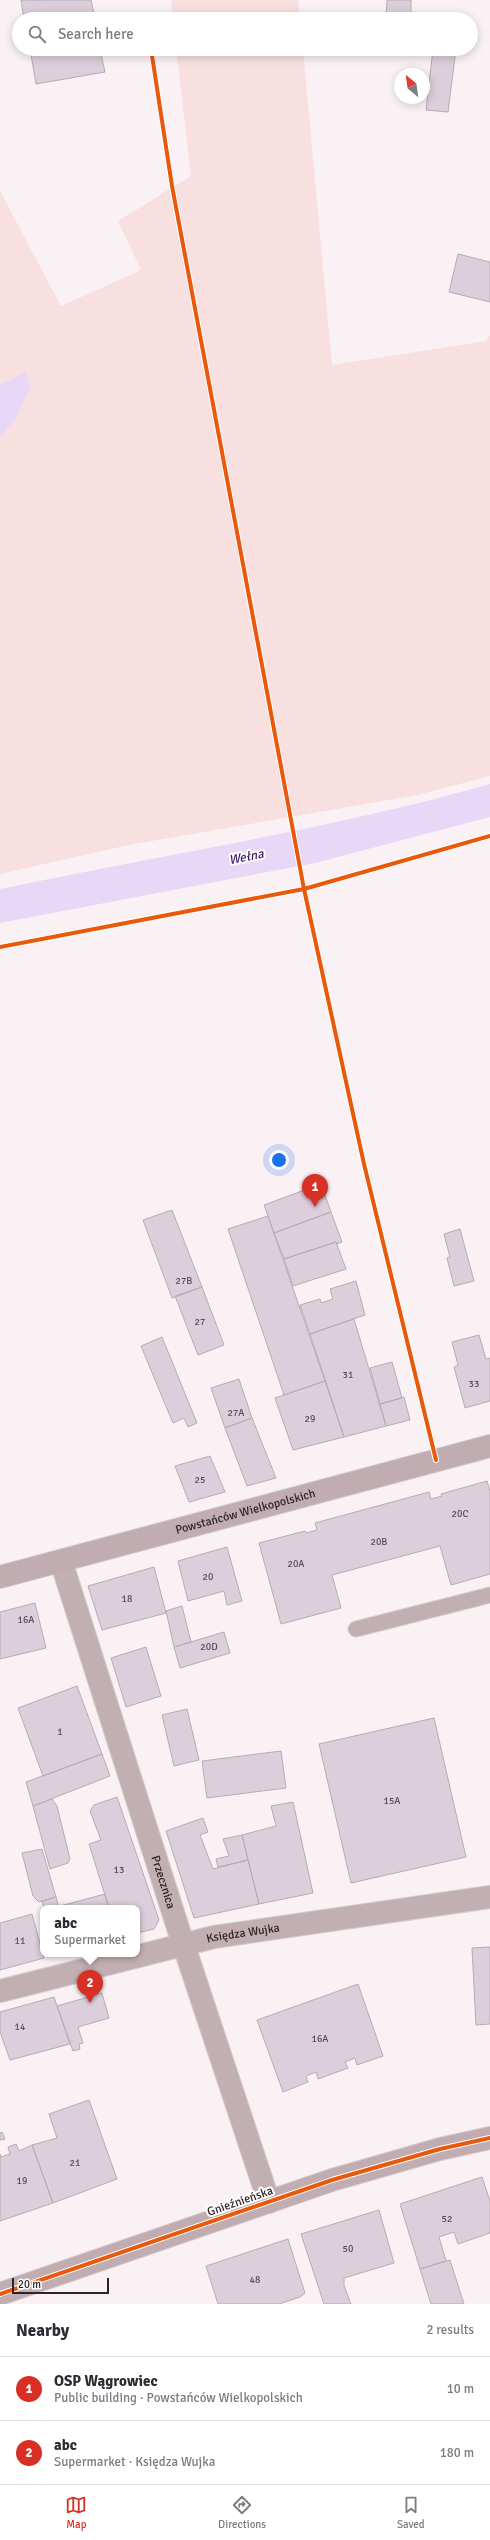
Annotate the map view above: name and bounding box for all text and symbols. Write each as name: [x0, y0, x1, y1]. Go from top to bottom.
search box: [12, 12, 478, 56]
icon: search: [26, 23, 48, 45]
text: Search here: [58, 25, 134, 43]
north arrow: [394, 68, 430, 104]
water label: Wełna: [227, 846, 265, 868]
your location: [269, 1150, 289, 1170]
pin: 1: [302, 1174, 328, 1207]
house number: 27B: [176, 1275, 192, 1287]
house number: 27: [195, 1316, 205, 1328]
house number: 31: [343, 1369, 353, 1381]
house number: 33: [469, 1378, 479, 1390]
house number: 27A: [228, 1407, 244, 1419]
house number: 29: [305, 1413, 315, 1425]
house number: 25: [195, 1474, 205, 1486]
street label: Powstańców Wielkopolskich: [174, 1486, 317, 1538]
house number: 20C: [452, 1508, 468, 1520]
house number: 20B: [371, 1536, 387, 1548]
house number: 20A: [288, 1558, 304, 1570]
house number: 20: [203, 1571, 213, 1583]
house number: 18: [122, 1593, 132, 1605]
house number: 16A: [18, 1614, 34, 1626]
house number: 20D: [200, 1641, 218, 1653]
house number: 1: [57, 1726, 63, 1738]
house number: 15A: [384, 1795, 400, 1807]
street label: Przecznica: [147, 1854, 178, 1911]
house number: 13: [114, 1864, 124, 1876]
popup: [40, 1905, 140, 1957]
text: abc: [54, 1914, 77, 1932]
street label: Księdza Wujka: [205, 1921, 281, 1947]
text: Supermarket: [54, 1932, 126, 1948]
house number: 11: [15, 1935, 25, 1947]
pin: 2: [77, 1970, 103, 2003]
house number: 14: [15, 2021, 26, 2033]
house number: 16A: [312, 2033, 328, 2045]
house number: 21: [70, 2157, 80, 2169]
house number: 19: [17, 2175, 27, 2187]
street label: Gnieźnieńska: [205, 2183, 275, 2220]
house number: 52: [442, 2213, 452, 2225]
house number: 50: [343, 2243, 353, 2255]
house number: 48: [250, 2274, 260, 2286]
scale bar: [12, 2276, 109, 2295]
text: 20 m: [18, 2278, 41, 2291]
text: Nearby: [16, 2320, 69, 2341]
text: 2 results: [426, 2322, 474, 2338]
text: OSP Wągrowiec: [54, 2372, 158, 2390]
text: 1: [25, 2381, 33, 2397]
text: 10 m: [447, 2381, 474, 2397]
text: Public building · Powstańców Wielkopolskich: [54, 2390, 303, 2406]
text: abc: [54, 2436, 77, 2454]
text: 2: [25, 2445, 33, 2461]
text: 180 m: [440, 2445, 474, 2461]
text: Supermarket · Księdza Wujka: [54, 2454, 215, 2470]
tab: Map: [65, 2494, 87, 2531]
tab: Directions: [218, 2494, 266, 2531]
tab: Saved: [397, 2494, 425, 2531]

